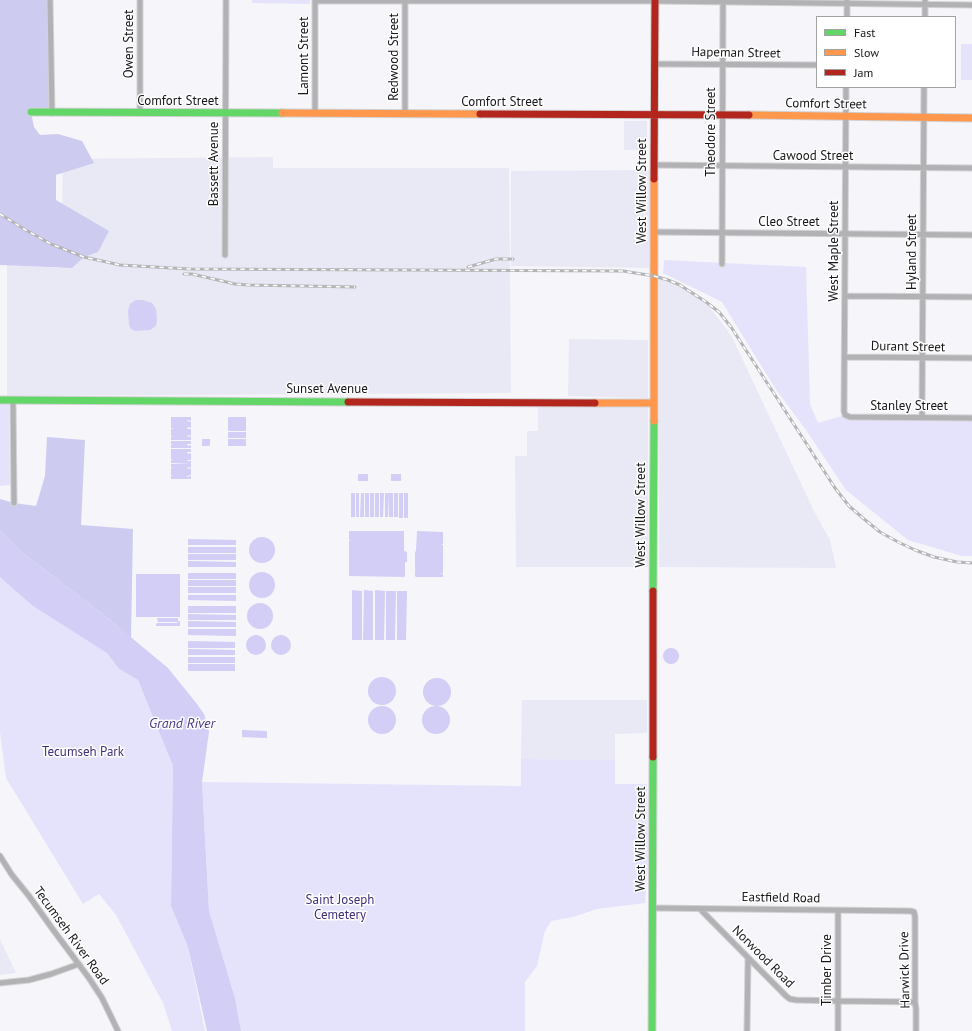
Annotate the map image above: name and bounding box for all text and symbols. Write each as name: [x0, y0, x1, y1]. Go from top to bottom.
street label: Owen Street: [121, 10, 137, 78]
street label: Redwood Street: [386, 13, 402, 101]
legend: [816, 16, 956, 88]
street label: Lamont Street: [296, 17, 312, 95]
text: Fast: [854, 25, 875, 40]
street label: Hapeman Street: [691, 44, 781, 62]
text: Slow: [854, 45, 879, 60]
text: Jam: [854, 65, 873, 80]
street label: Theodore Street: [703, 87, 719, 177]
street label: Comfort Street: [137, 93, 219, 109]
street label: Comfort Street: [461, 94, 543, 110]
street label: Comfort Street: [785, 95, 867, 113]
street label: Bassett Avenue: [206, 122, 222, 206]
street label: West Willow Street: [634, 138, 650, 244]
street label: Cawood Street: [773, 148, 853, 164]
street label: West Maple Street: [826, 200, 842, 302]
street label: Cleo Street: [758, 214, 820, 230]
street label: Hyland Street: [904, 214, 920, 290]
street label: Durant Street: [871, 339, 945, 355]
street label: Sunset Avenue: [286, 381, 368, 397]
street label: Stanley Street: [870, 398, 948, 414]
street label: West Willow Street: [633, 462, 649, 568]
water label: Grand River: [149, 716, 215, 732]
park label: Tecumseh Park: [42, 744, 124, 760]
street label: West Willow Street: [633, 786, 649, 892]
street label: Tecumseh River Road: [30, 884, 112, 988]
street label: Eastfield Road: [742, 890, 820, 906]
park label: Saint Joseph Cemetery: [306, 892, 374, 923]
street label: Norwood Road: [729, 923, 797, 991]
street label: Harwick Drive: [897, 931, 913, 1009]
street label: Timber Drive: [819, 934, 835, 1006]

